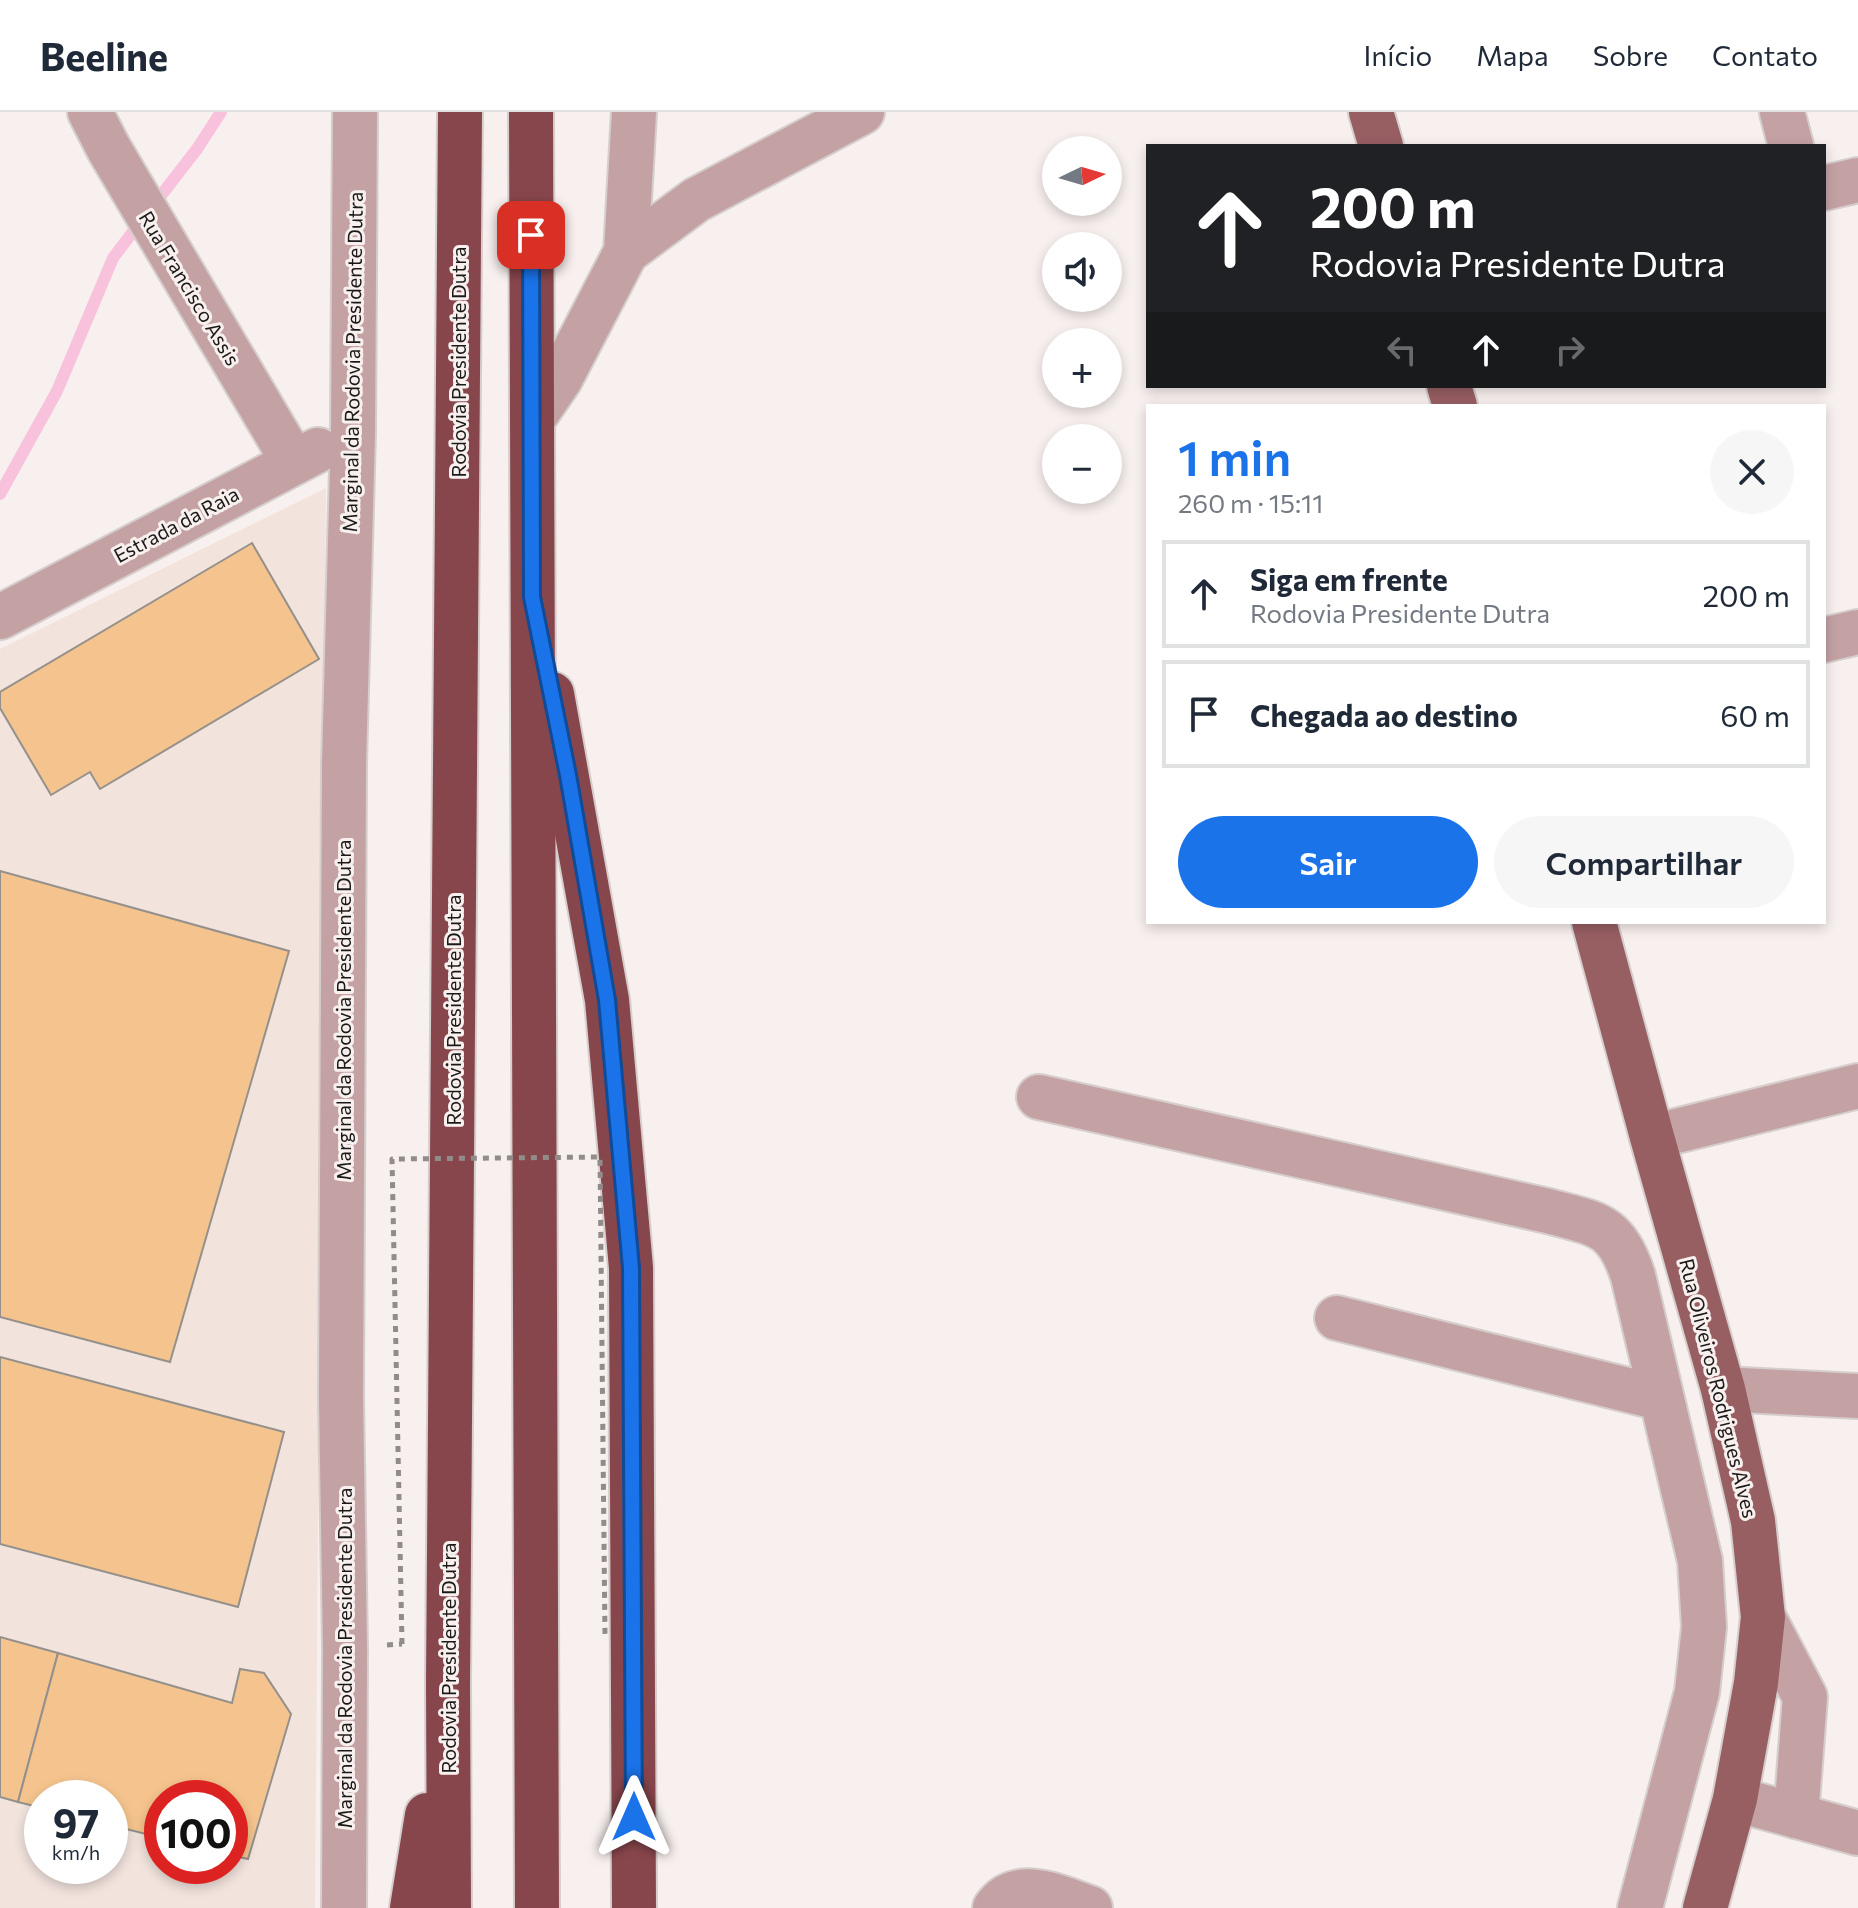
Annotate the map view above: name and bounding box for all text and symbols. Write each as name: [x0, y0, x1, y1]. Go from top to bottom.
text: Beeline: [40, 32, 168, 79]
text: Início: [1363, 38, 1432, 72]
text: Mapa: [1476, 38, 1549, 72]
text: Sobre: [1593, 38, 1668, 72]
text: Contato: [1712, 38, 1818, 72]
north arrow: [1042, 136, 1122, 216]
map controls: [1042, 136, 1122, 504]
text: 200 m: [1310, 171, 1476, 240]
icon: ahead: [1178, 176, 1282, 280]
street label: Marginal da Rodovia Presidente Dutra: [337, 191, 367, 533]
pin: [497, 201, 565, 269]
street label: Rua Francisco Assis: [134, 207, 246, 369]
icon: arrive: [509, 213, 553, 257]
button: sound: [1042, 232, 1122, 312]
text: Rodovia Presidente Dutra: [1310, 240, 1726, 284]
street label: Rodovia Presidente Dutra: [446, 247, 470, 477]
button: +: [1042, 328, 1122, 408]
icon: left: [1380, 328, 1424, 372]
icon: ahead: [1464, 328, 1508, 372]
icon: right: [1548, 328, 1592, 372]
button: −: [1042, 424, 1122, 504]
text: 1 min: [1178, 427, 1291, 486]
button: close: [1710, 430, 1794, 514]
street label: Estrada da Raia: [109, 481, 243, 567]
text: 260 m · 15:11: [1178, 487, 1323, 518]
text: Siga em frente: [1250, 560, 1448, 597]
icon: ahead: [1182, 572, 1226, 616]
text: 200 m: [1702, 576, 1790, 613]
text: Rodovia Presidente Dutra: [1250, 597, 1550, 628]
icon: arrive: [1182, 692, 1226, 736]
text: Chegada ao destino: [1250, 696, 1518, 733]
text: 60 m: [1720, 696, 1790, 733]
button: Sair: [1178, 816, 1478, 908]
button: Compartilhar: [1494, 816, 1794, 908]
street label: Marginal da Rodovia Presidente Dutra: [331, 840, 355, 1180]
street label: Rodovia Presidente Dutra: [441, 895, 465, 1125]
street label: Rua Oliveiros Rodrigues Alves: [1675, 1256, 1763, 1520]
street label: Marginal da Rodovia Presidente Dutra: [332, 1488, 356, 1828]
street label: Rodovia Presidente Dutra: [436, 1543, 460, 1773]
position arrow: [592, 1775, 676, 1859]
speed limit sign: 100: [144, 1780, 248, 1884]
text: 97: [53, 1797, 99, 1846]
text: km/h: [52, 1840, 100, 1864]

